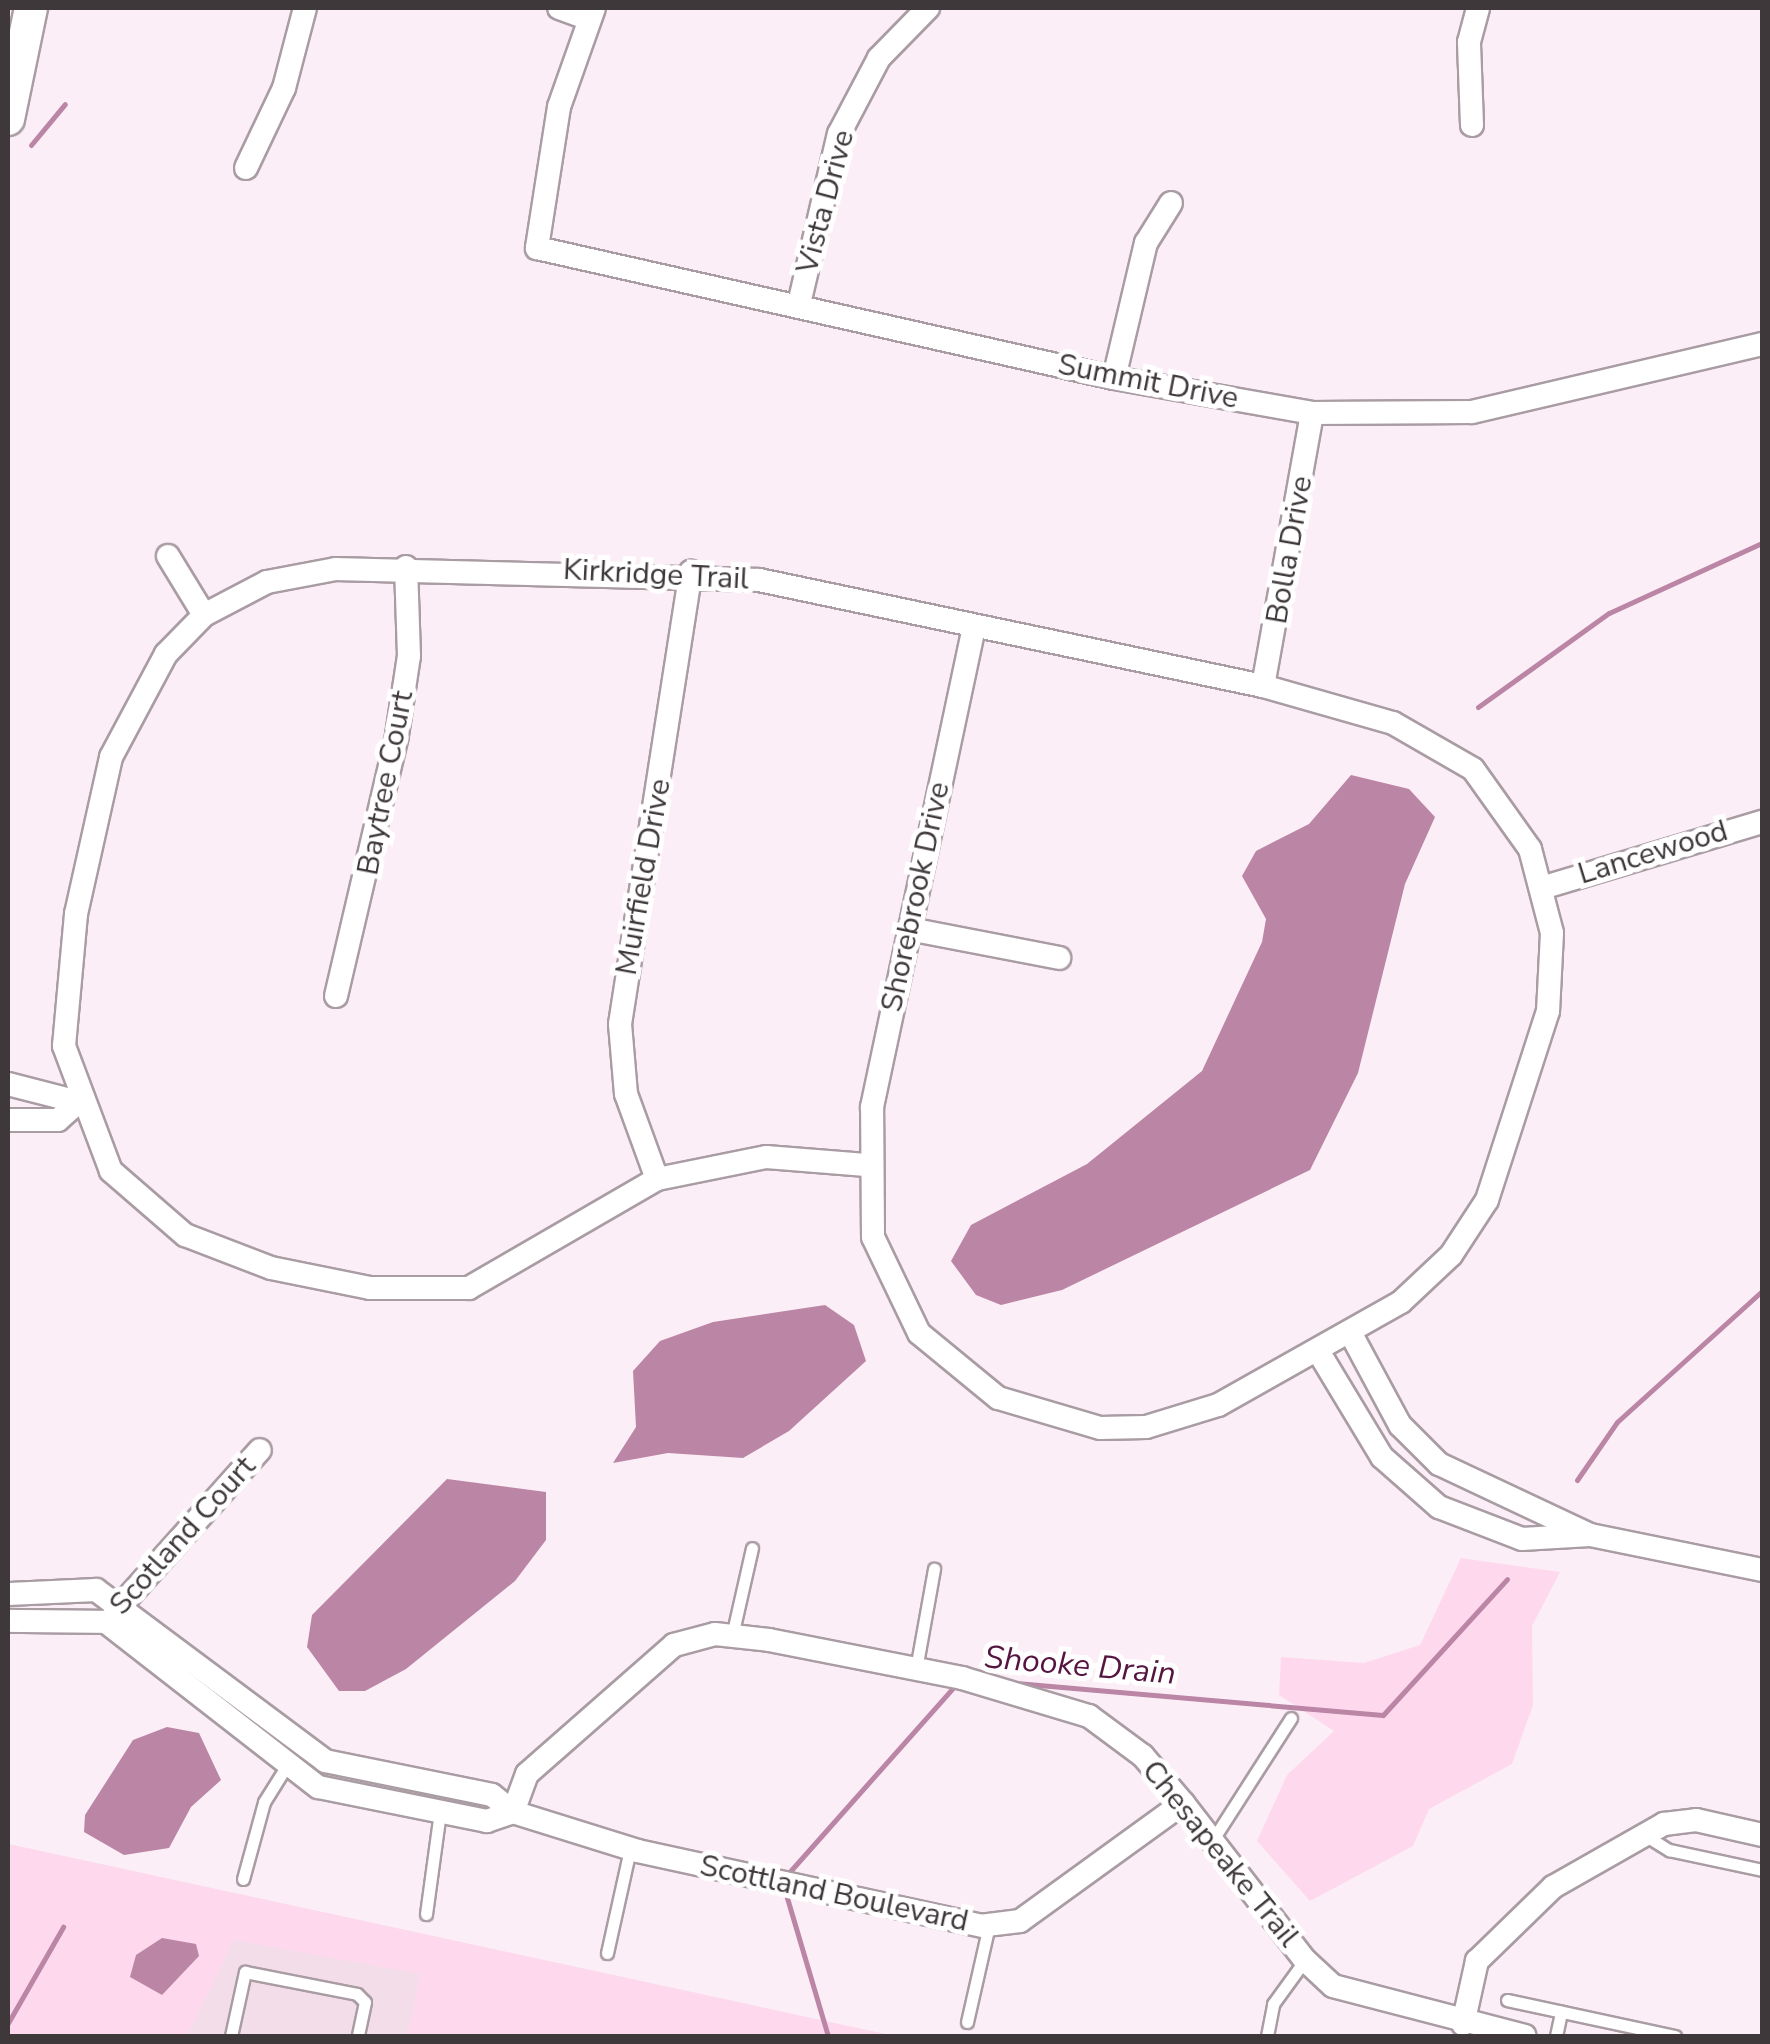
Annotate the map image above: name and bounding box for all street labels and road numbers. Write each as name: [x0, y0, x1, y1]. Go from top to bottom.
street label: Vista Drive: [790, 126, 862, 278]
street label: Summit Drive: [1055, 347, 1241, 417]
street label: Bolla Drive: [1259, 473, 1321, 627]
street label: Kirkridge Trail: [562, 552, 750, 598]
street label: Baytree Court: [350, 688, 422, 878]
street label: Muirfield Drive: [609, 776, 679, 978]
street label: Shorebrook Drive: [874, 779, 958, 1015]
street label: Lancewood: [1574, 813, 1732, 893]
street label: Scotland Court: [102, 1449, 264, 1623]
street label: Chesapeake Trail: [1134, 1754, 1306, 1954]
street label: Scottland Boulevard: [696, 1848, 972, 1940]

